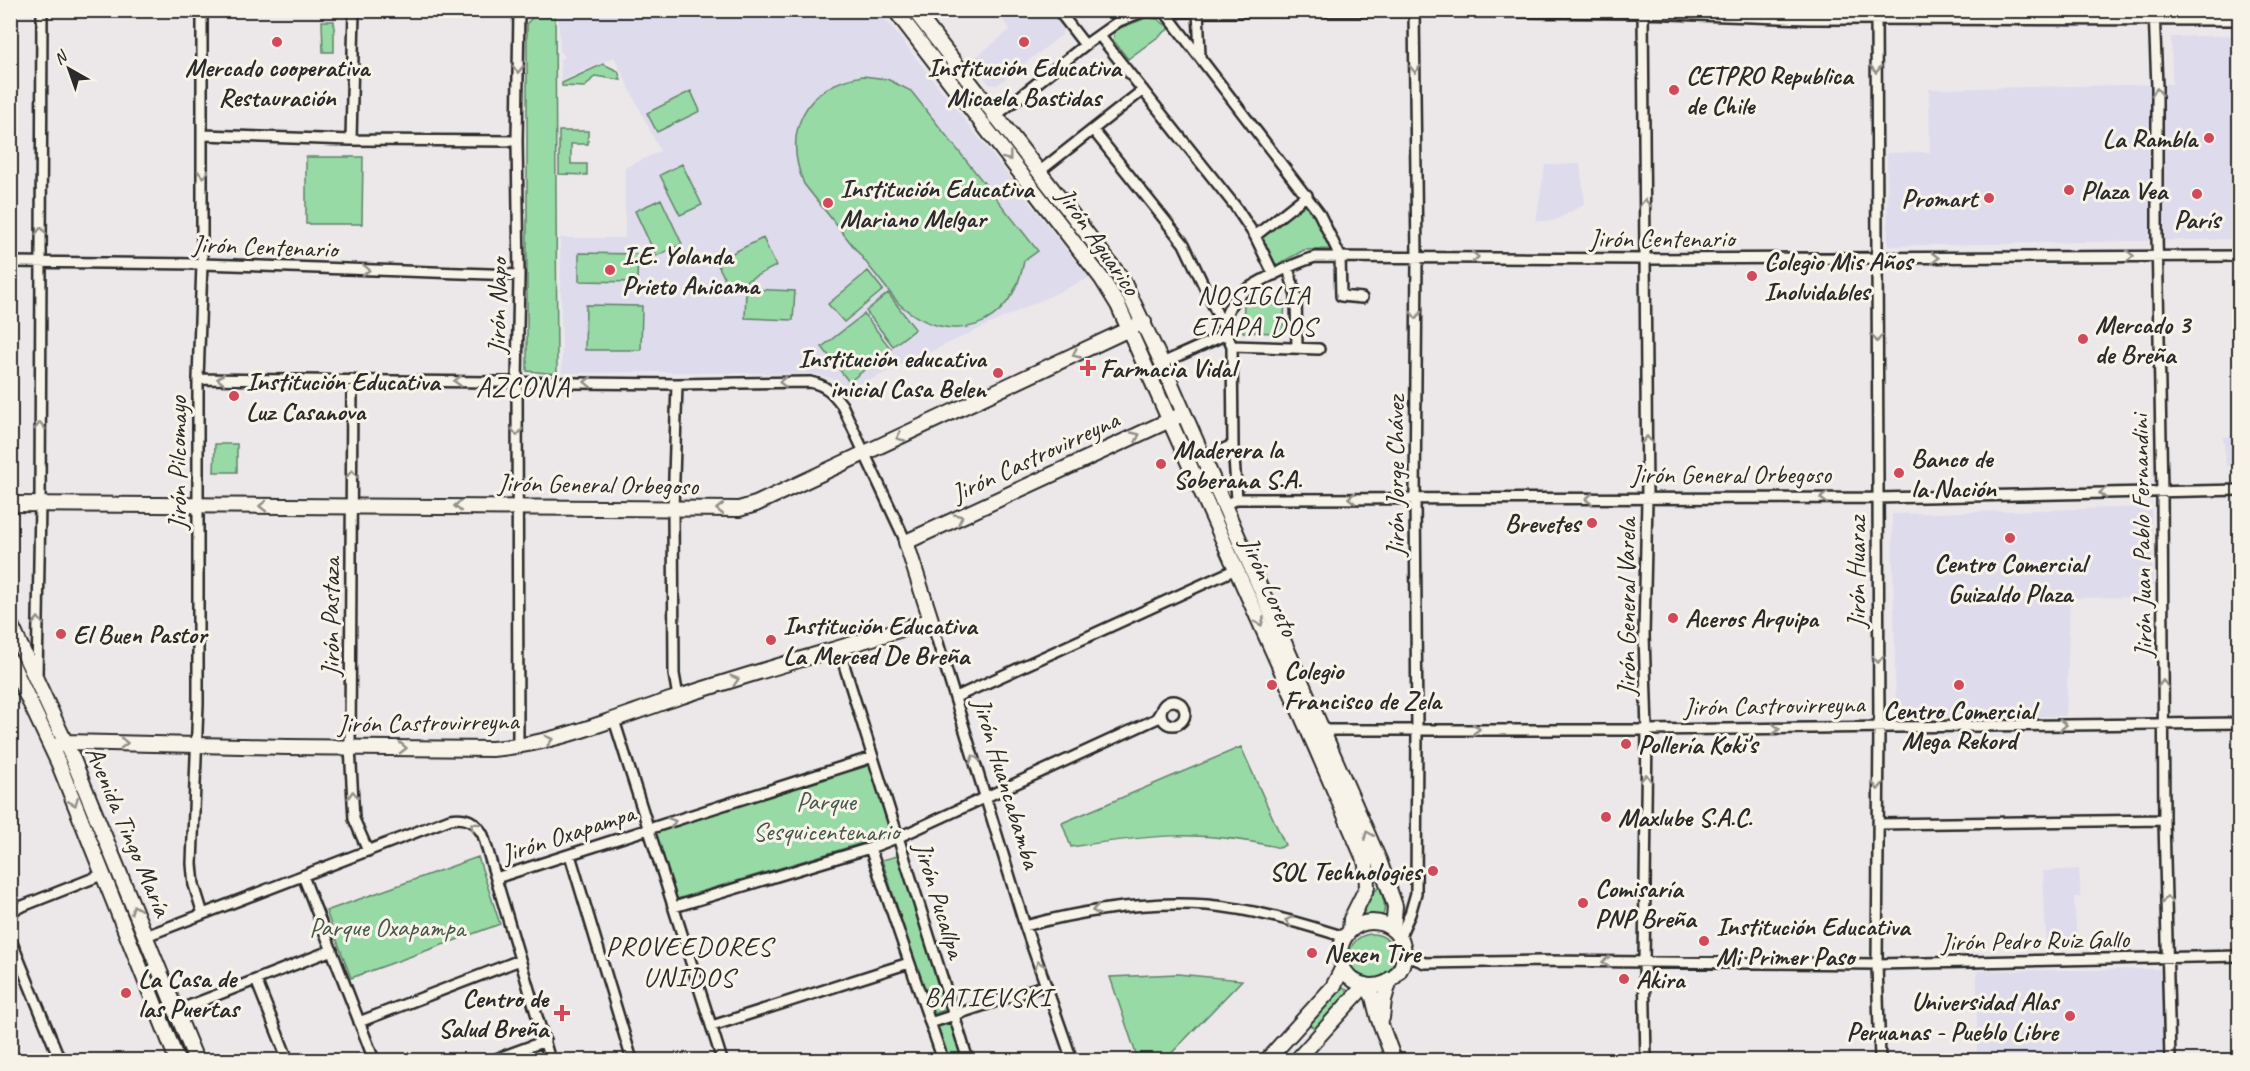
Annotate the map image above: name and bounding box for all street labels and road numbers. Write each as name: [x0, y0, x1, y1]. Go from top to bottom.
street label: Jirón Aguarico: [1048, 179, 1149, 303]
street label: Jirón Centenario: [1588, 222, 1737, 255]
street label: Jirón Centenario: [190, 227, 341, 266]
street label: Jirón Napo: [480, 255, 515, 356]
street label: Jirón Jorge Chávez: [1379, 393, 1412, 559]
street label: Jirón Pilcomayo: [161, 395, 194, 532]
street label: Jirón Castrovirreyna: [944, 403, 1126, 510]
street label: Jirón Juan Pablo Fernandini: [2123, 411, 2160, 660]
street label: Jirón General Orbegoso: [1629, 458, 1833, 491]
street label: Jirón General Orbegoso: [496, 466, 700, 503]
street label: Jirón Huaraz: [1840, 514, 1873, 630]
street label: Jirón General Varela: [1610, 516, 1643, 698]
street label: Jirón Loreto: [1232, 529, 1307, 643]
street label: Jirón Pastaza: [314, 555, 347, 678]
street label: Jirón Castrovirreyna: [1681, 687, 1866, 724]
street label: Jirón Huancabamba: [964, 692, 1049, 874]
street label: Jirón Castrovirreyna: [335, 704, 520, 741]
street label: Avenida Tingo María: [78, 741, 180, 923]
street label: Jirón Oxapampa: [495, 796, 641, 871]
street label: Jirón Pucallpa: [906, 836, 973, 964]
street label: Jirón Pedro Ruiz Gallo: [1939, 922, 2131, 959]

